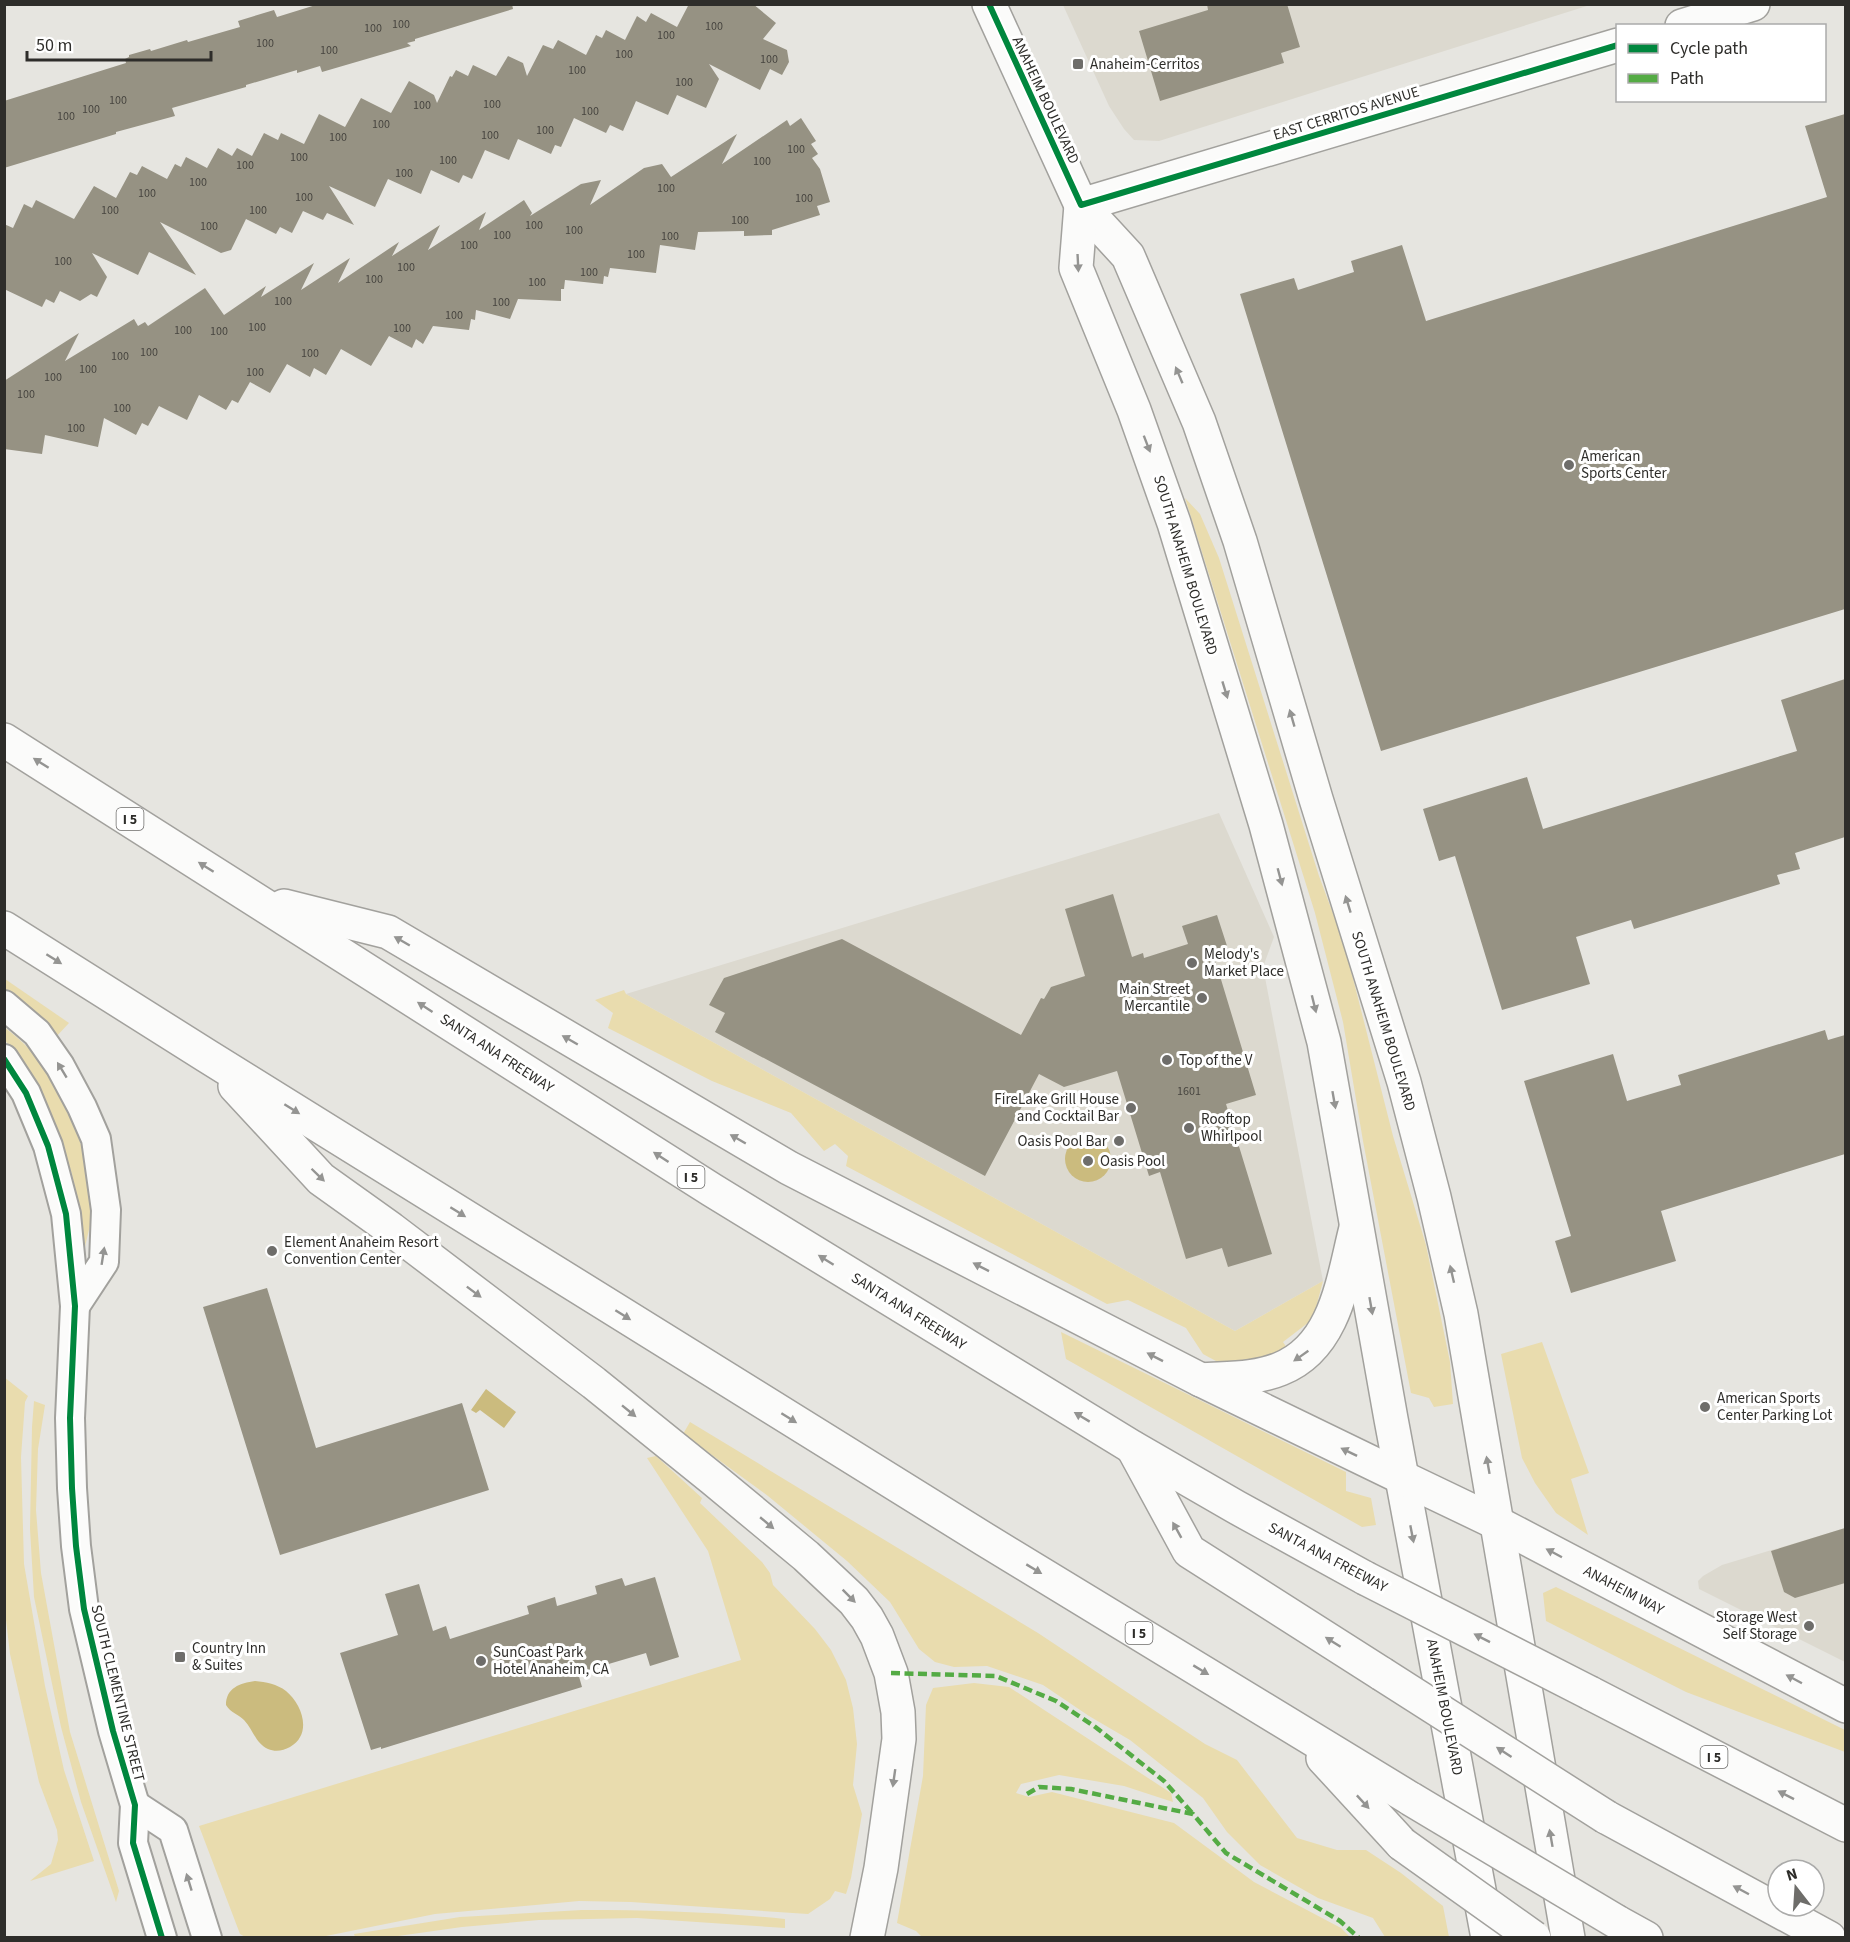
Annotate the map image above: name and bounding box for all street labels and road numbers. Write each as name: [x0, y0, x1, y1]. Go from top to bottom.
street label: ANAHEIM BOULEVARD: [1007, 33, 1084, 167]
street label: EAST CERRITOS AVENUE: [1270, 81, 1422, 146]
street label: SOUTH ANAHEIM BOULEVARD: [1148, 473, 1223, 658]
road number: I 5: [116, 808, 144, 830]
street label: SOUTH ANAHEIM BOULEVARD: [1346, 929, 1421, 1114]
street label: SANTA ANA FREEWAY: [436, 1009, 559, 1099]
road number: I 5: [678, 1166, 704, 1188]
street label: SANTA ANA FREEWAY: [847, 1268, 971, 1356]
street label: SANTA ANA FREEWAY: [1265, 1517, 1392, 1598]
street label: ANAHEIM WAY: [1580, 1560, 1668, 1621]
street label: SOUTH CLEMENTINE STREET: [85, 1603, 150, 1784]
road number: I 5: [1126, 1622, 1152, 1644]
street label: ANAHEIM BOULEVARD: [1421, 1637, 1468, 1777]
road number: I 5: [1700, 1746, 1728, 1768]

